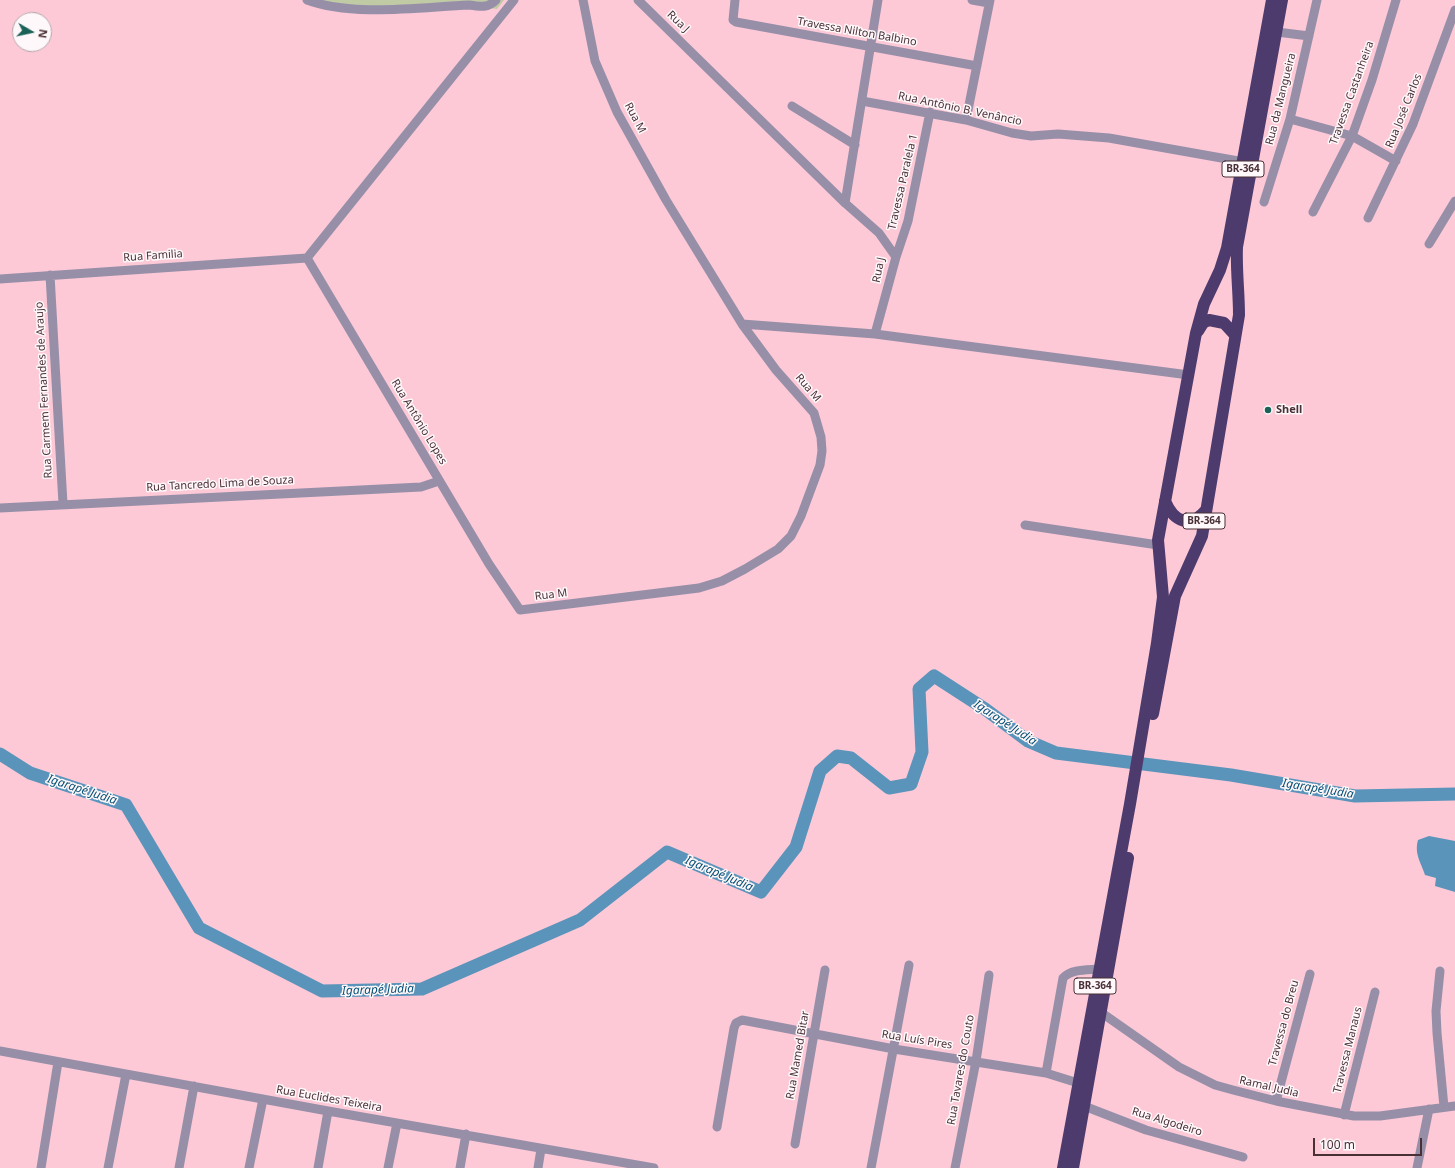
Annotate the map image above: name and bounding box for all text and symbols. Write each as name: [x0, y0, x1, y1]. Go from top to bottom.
street label: Rua J: [664, 8, 692, 36]
north arrow: [12, 12, 52, 52]
street label: Travessa Nilton Balbino: [796, 15, 918, 49]
text: N: [35, 28, 51, 39]
street label: Travessa Castanheira: [1327, 39, 1377, 147]
street label: Rua da Mangueira: [1263, 52, 1299, 146]
street label: Rua José Carlos: [1383, 72, 1425, 150]
street label: Rua Antônio B. Venâncio: [897, 89, 1023, 129]
street label: Rua M: [622, 100, 648, 136]
street label: Travessa Paralela 1: [886, 133, 920, 231]
road number: BR-364: [1222, 161, 1264, 177]
street label: Rua Familia: [123, 247, 183, 265]
street label: Rua J: [870, 256, 888, 284]
street label: Rua Carmem Fernandes de Araujo: [33, 301, 55, 479]
street label: Rua M: [792, 371, 824, 405]
street label: Rua Antônio Lopes: [388, 377, 450, 467]
place label: Shell: [1276, 403, 1302, 417]
marker: Shell: [1263, 405, 1273, 415]
street label: Rua Tancredo Lima de Souza: [146, 474, 294, 494]
road number: BR-364: [1183, 513, 1225, 529]
street label: Rua M: [534, 586, 568, 604]
water label: Igarapé Judia: [971, 697, 1039, 749]
water label: Igarapé Judia: [45, 772, 119, 808]
water label: Igarapé Judia: [1281, 776, 1355, 802]
water label: Igarapé Judia: [683, 853, 755, 895]
road number: BR-364: [1074, 978, 1116, 994]
street label: Travessa do Breu: [1266, 979, 1302, 1067]
water label: Igarapé Judia: [342, 982, 414, 998]
street label: Travessa Manaus: [1331, 1005, 1365, 1095]
street label: Rua Mamed Bitar: [784, 1010, 812, 1100]
street label: Rua Tavares do Couto: [945, 1014, 977, 1126]
street label: Rua Luís Pires: [881, 1028, 953, 1052]
street label: Ramal Judia: [1238, 1074, 1300, 1100]
street label: Rua Euclides Teixeira: [275, 1083, 383, 1115]
street label: Rua Algodeiro: [1130, 1105, 1204, 1139]
scale bar: [1315, 1130, 1424, 1156]
text: 100 m: [1320, 1136, 1355, 1153]

